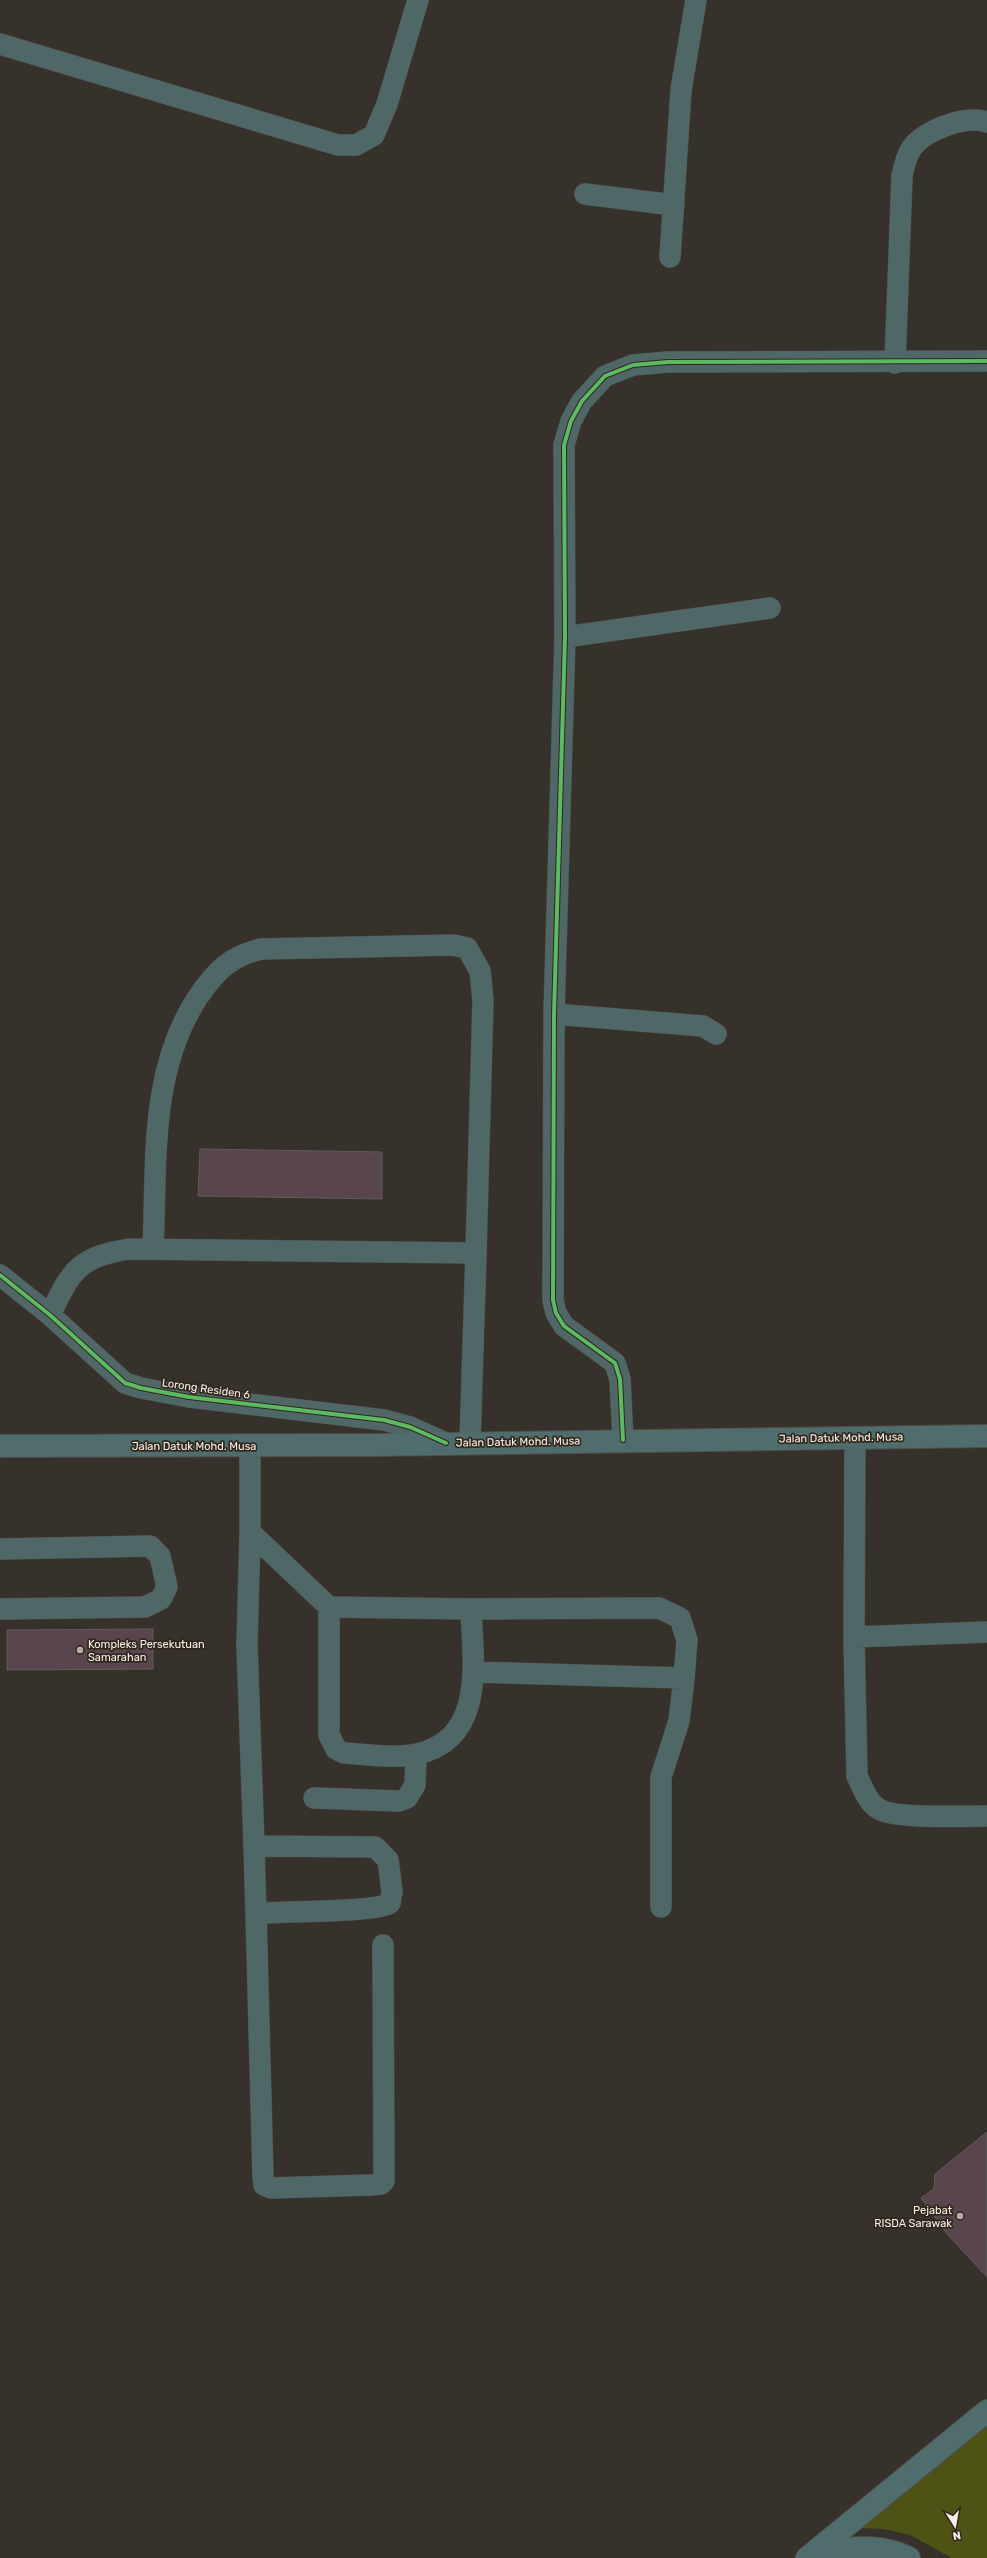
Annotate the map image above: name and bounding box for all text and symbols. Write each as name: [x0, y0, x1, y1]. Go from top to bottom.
street label: Lorong Residen 6: [161, 1376, 251, 1402]
street label: Jalan Datuk Mohd. Musa: [779, 1430, 903, 1446]
street label: Jalan Datuk Mohd. Musa: [456, 1434, 580, 1450]
street label: Jalan Datuk Mohd. Musa: [132, 1440, 256, 1453]
place label: Kompleks Persekutuan Samarahan: [88, 1638, 205, 1664]
marker: Kompleks Persekutuan Samarahan: [75, 1645, 85, 1655]
place label: Pejabat RISDA Sarawak: [874, 2204, 953, 2230]
marker: Pejabat RISDA Sarawak: [955, 2211, 965, 2221]
north arrow: [935, 2506, 975, 2546]
text: N: [952, 2528, 962, 2542]

